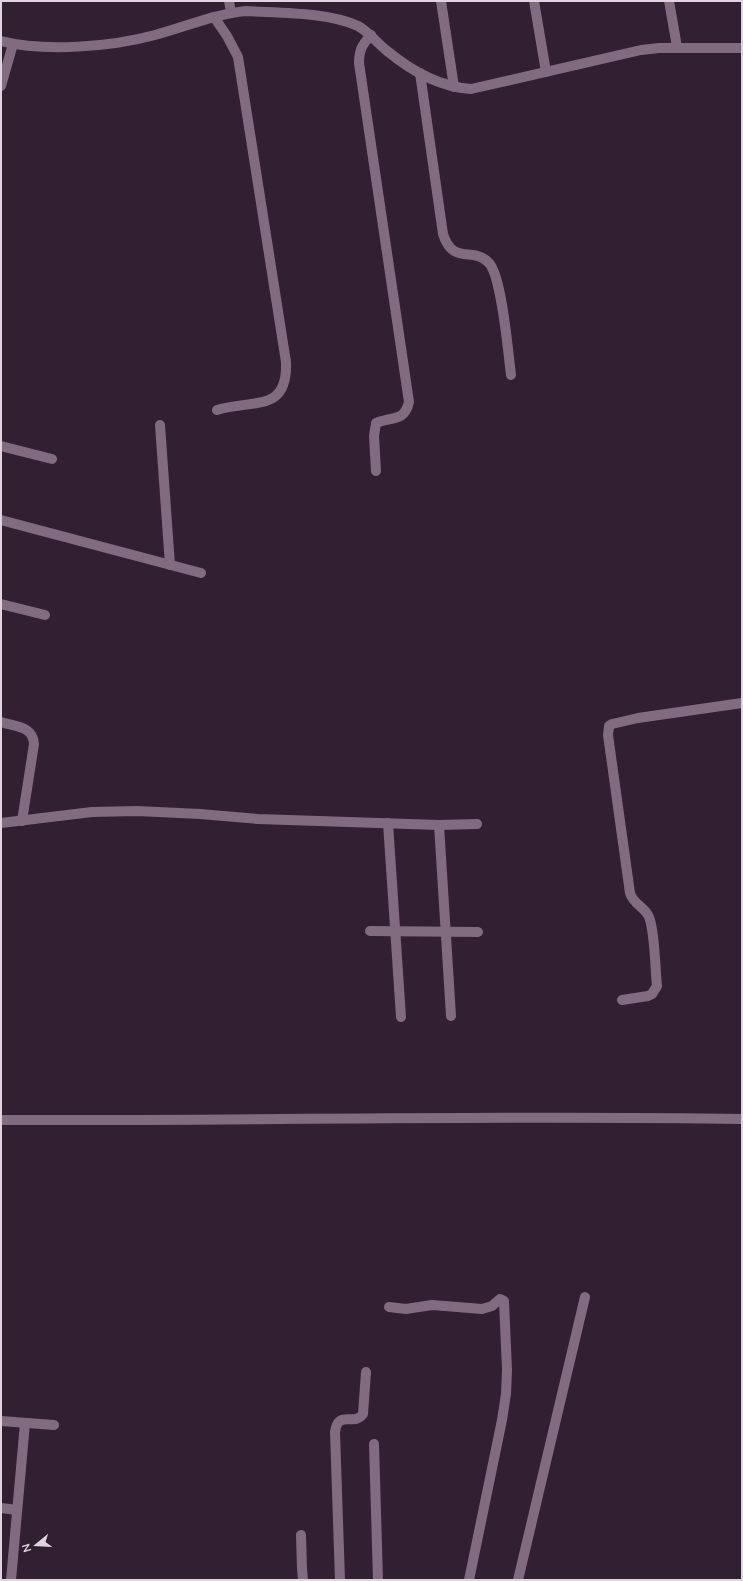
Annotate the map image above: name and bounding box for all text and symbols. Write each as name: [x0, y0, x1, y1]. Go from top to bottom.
north arrow: [16, 1525, 56, 1565]
text: N: [19, 1542, 34, 1554]

